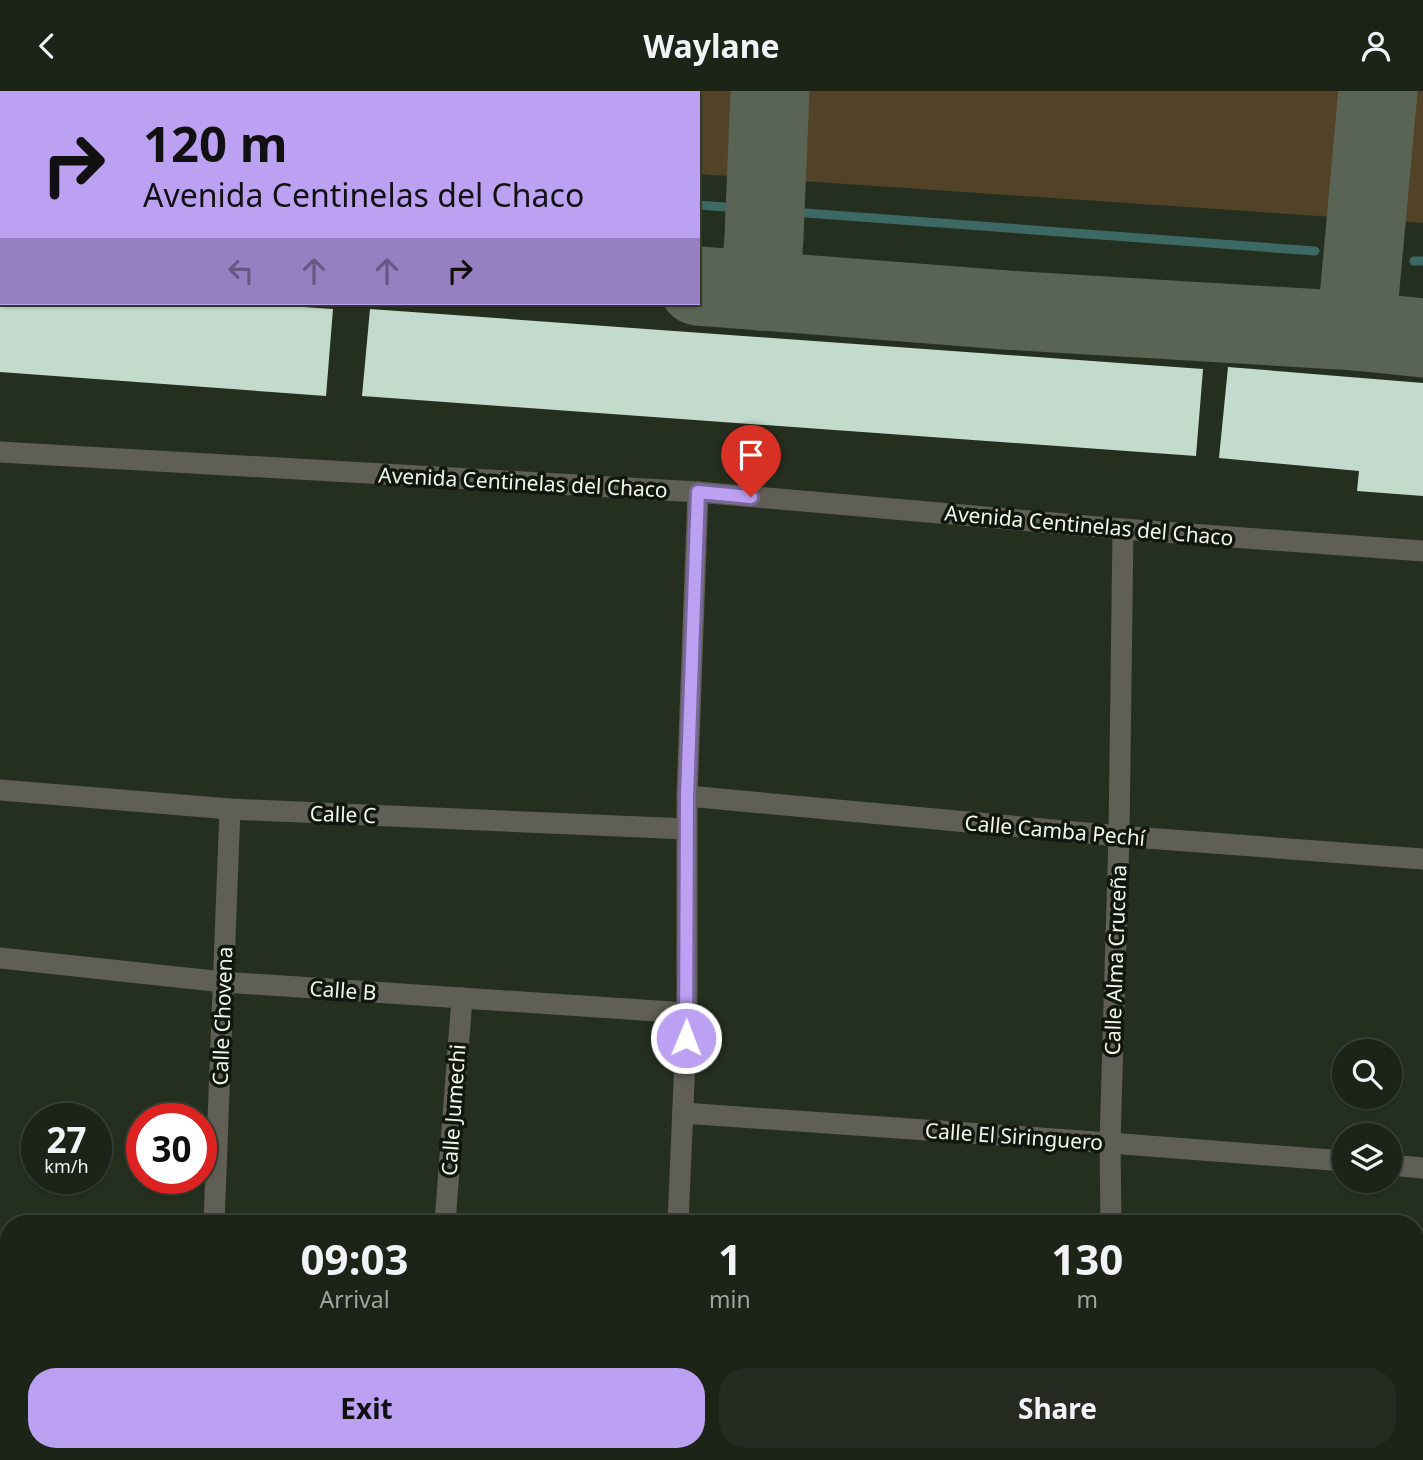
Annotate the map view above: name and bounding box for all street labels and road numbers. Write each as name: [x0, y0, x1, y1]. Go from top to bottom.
street label: Avenida Centinelas del Chaco: [378, 460, 668, 504]
street label: Avenida Centinelas del Chaco: [944, 498, 1234, 552]
street label: Calle C: [309, 799, 377, 829]
street label: Calle Camba Pechí: [964, 808, 1147, 852]
street label: Calle Alma Cruceña: [1098, 864, 1132, 1056]
street label: Calle Chovena: [206, 946, 238, 1086]
street label: Calle B: [309, 974, 377, 1006]
street label: Calle Jumechi: [434, 1043, 472, 1177]
street label: Calle El Siringuero: [924, 1116, 1104, 1156]

